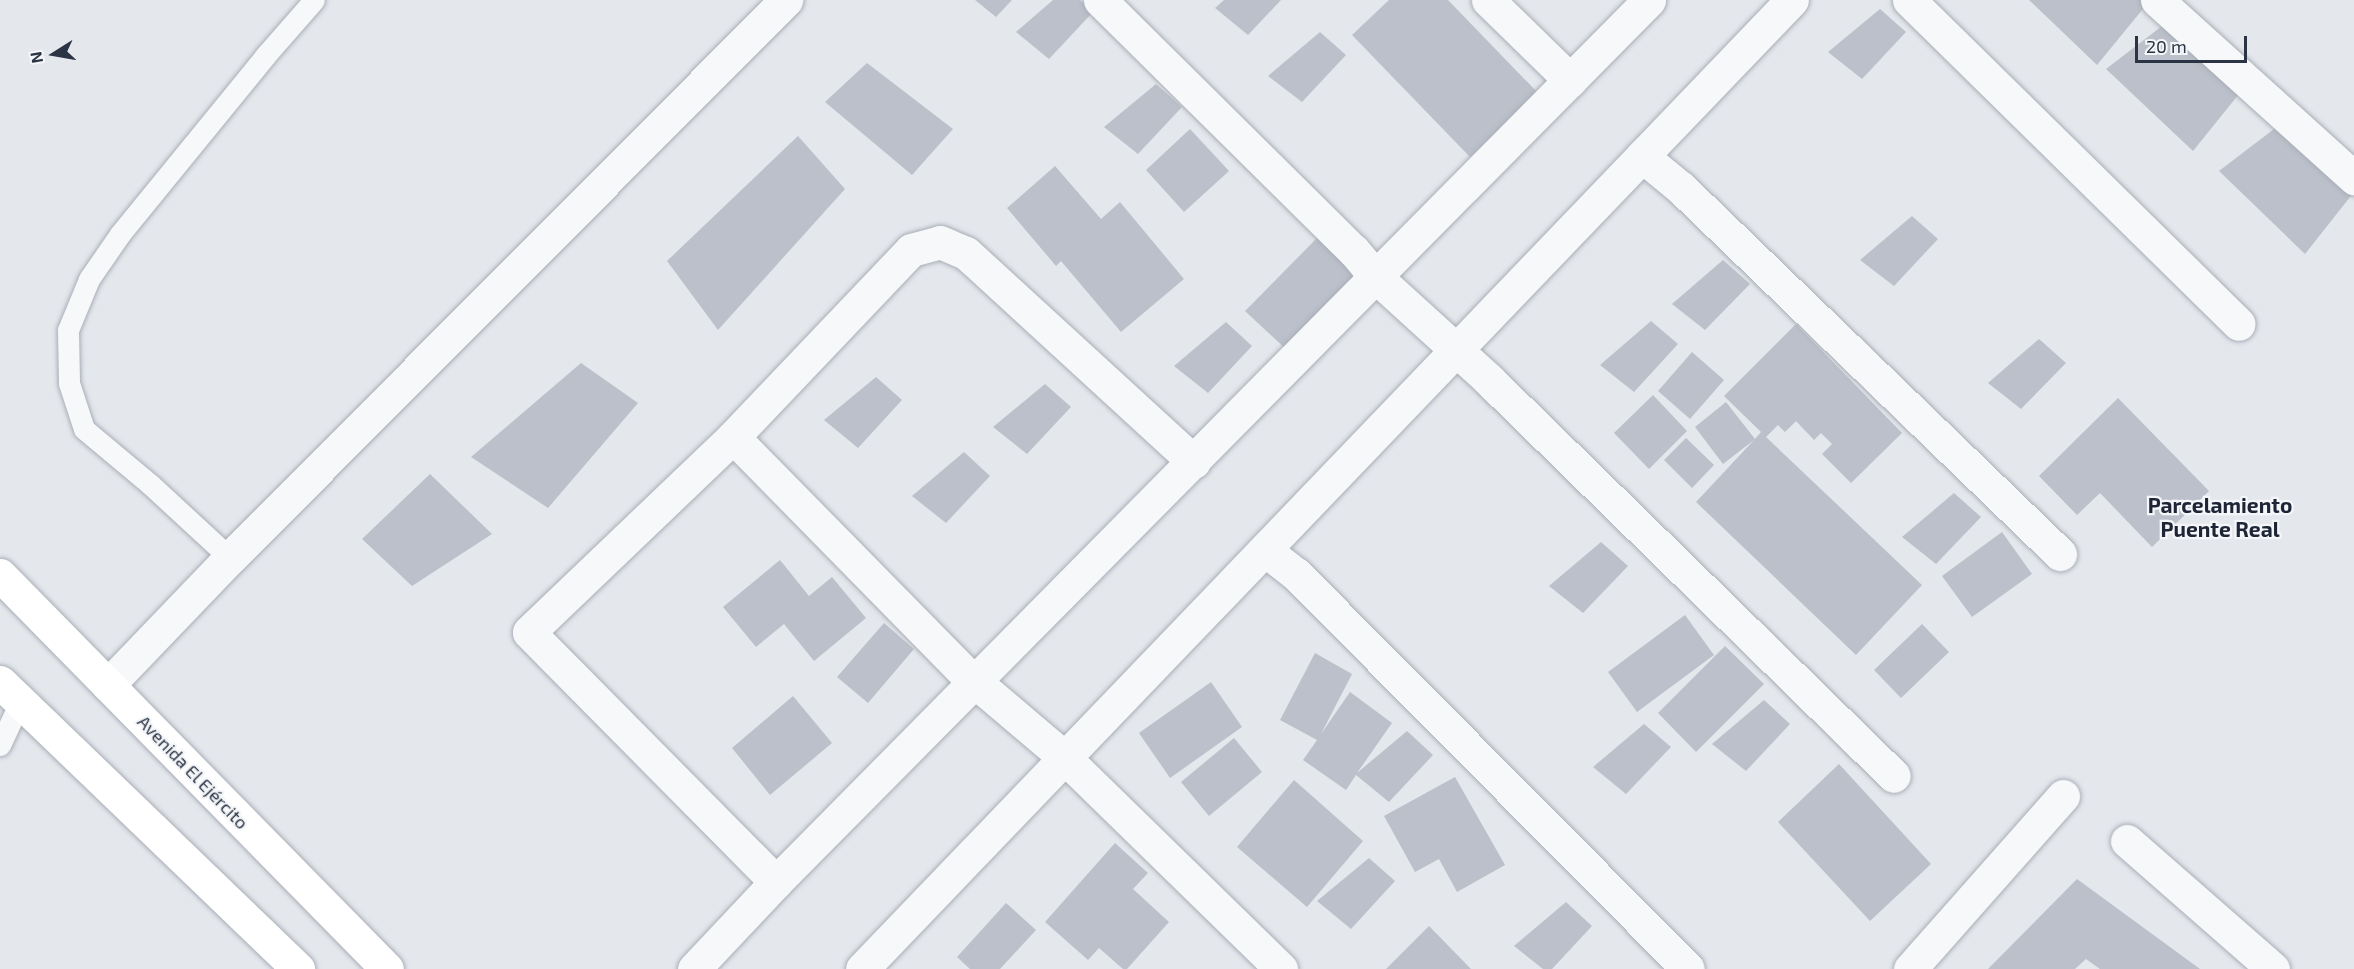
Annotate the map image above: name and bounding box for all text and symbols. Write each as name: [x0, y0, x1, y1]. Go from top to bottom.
north arrow: [24, 24, 84, 84]
scale bar: [2138, 24, 2250, 62]
text: 20 m: [2146, 35, 2187, 57]
text: N: [25, 50, 46, 65]
district label: Parcelamiento Puente Real: [2148, 492, 2292, 542]
street label: Avenida El Ejército: [133, 711, 253, 833]

